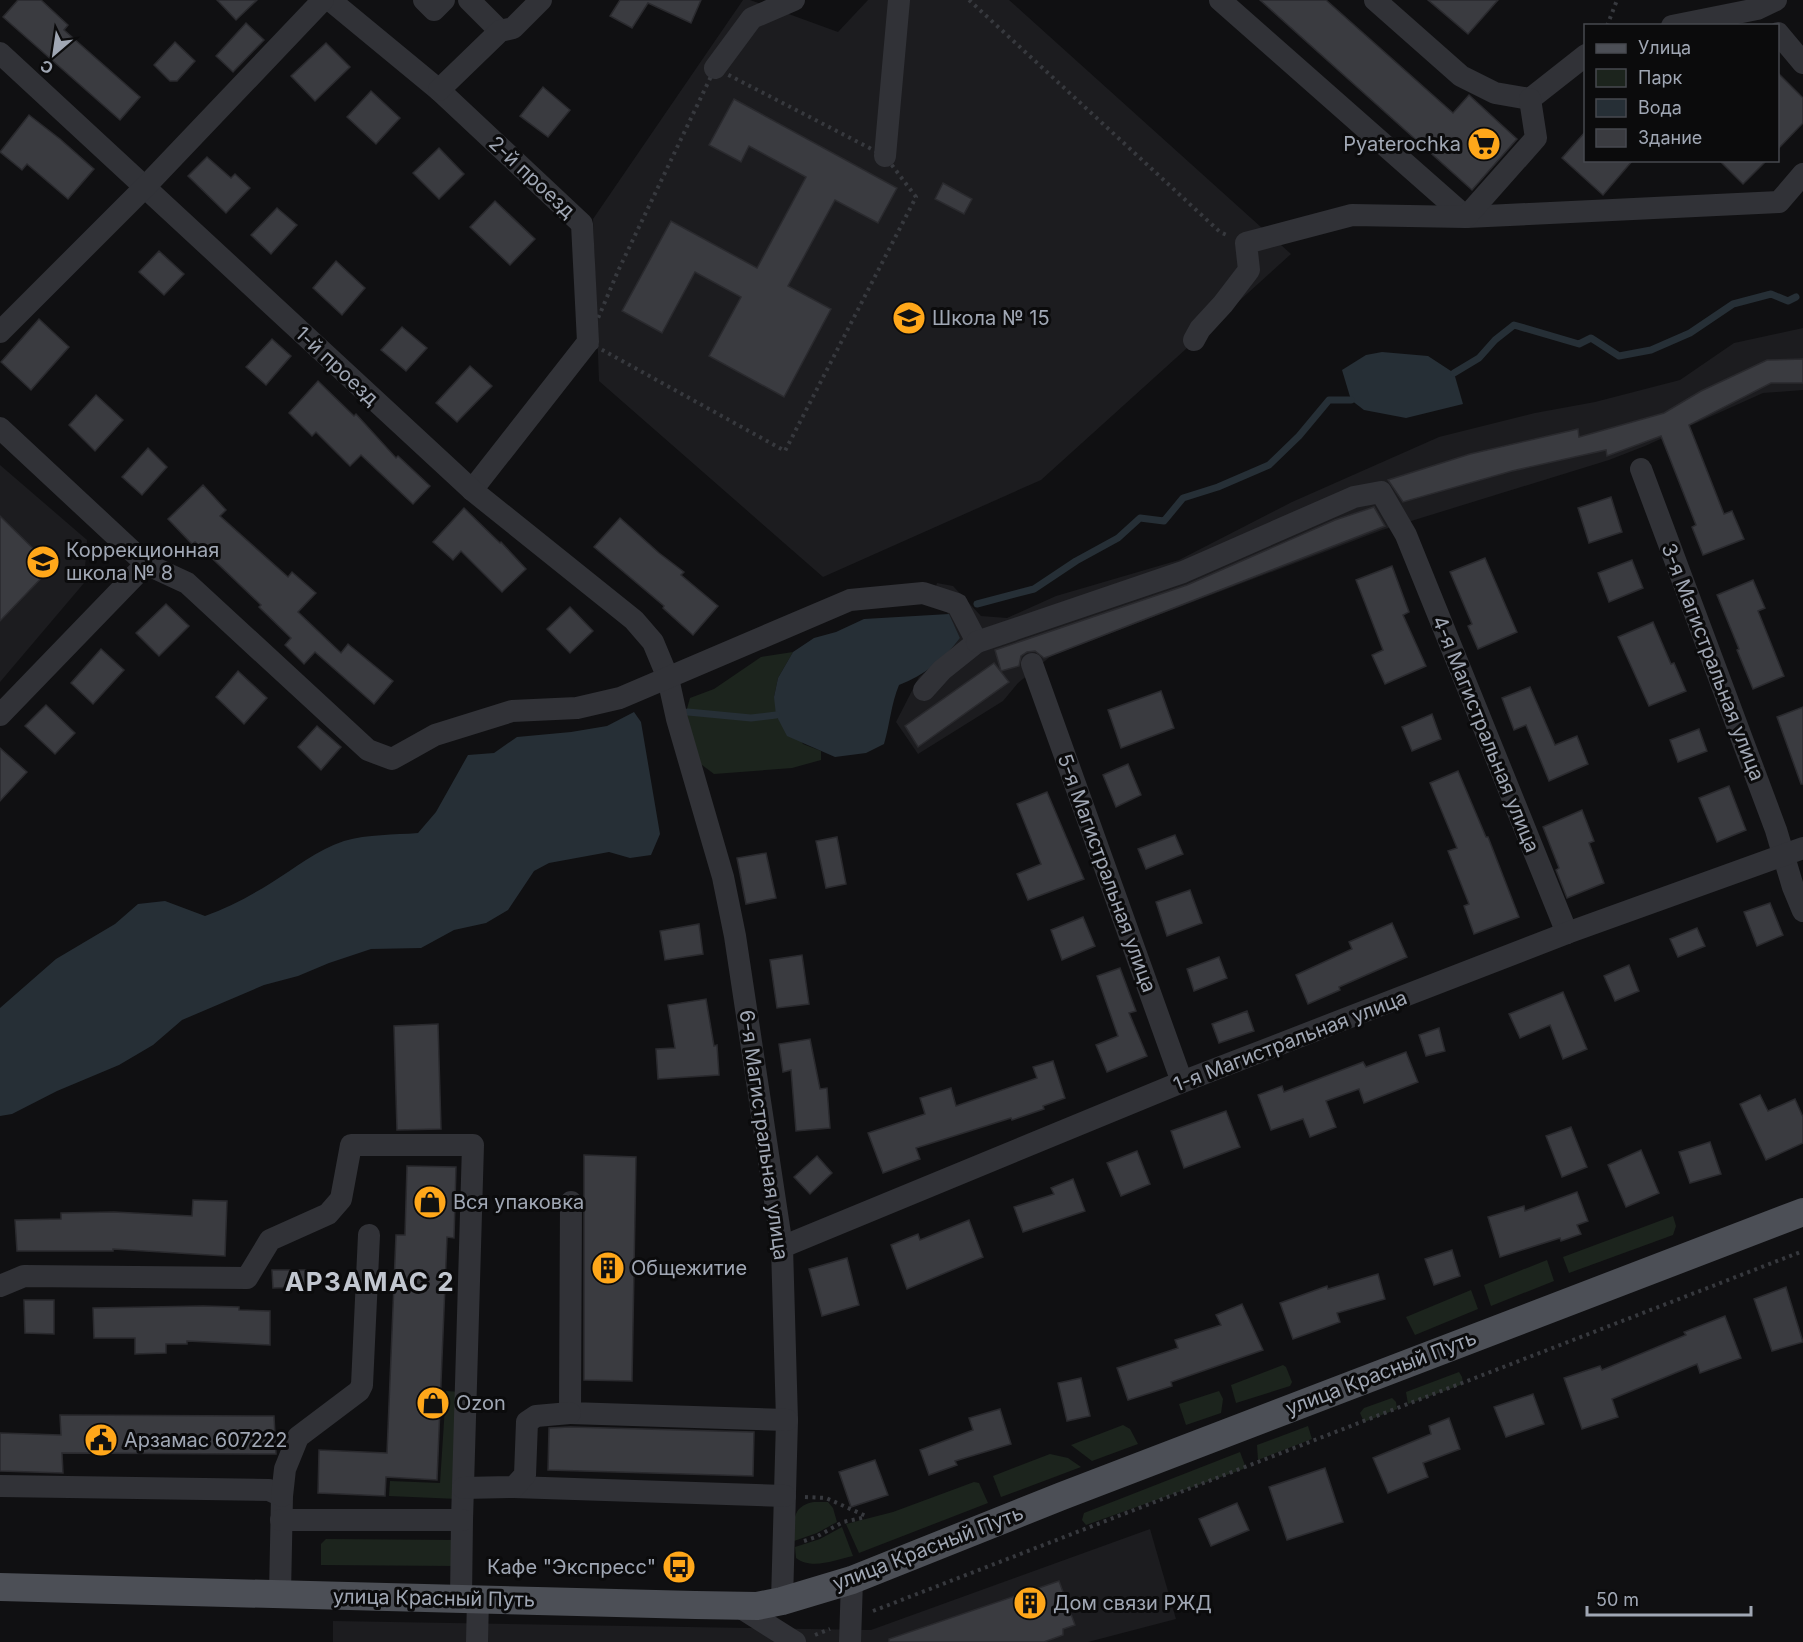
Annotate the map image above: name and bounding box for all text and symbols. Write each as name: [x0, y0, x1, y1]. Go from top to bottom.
north arrow: [24, 24, 84, 84]
legend: [1584, 24, 1779, 162]
text: Улица: [1638, 37, 1691, 58]
text: С: [37, 55, 57, 79]
text: Парк: [1638, 67, 1683, 88]
text: Вода: [1638, 97, 1682, 118]
supermarket icon: Pyaterochka: [1466, 126, 1502, 162]
text: Здание: [1638, 127, 1702, 148]
street label: 2-й проезд: [484, 131, 580, 223]
place label: Pyaterochka: [1343, 132, 1461, 156]
school or university icon: Школа № 15: [891, 300, 927, 336]
place label: Школа № 15: [932, 306, 1050, 330]
street label: 1-й проезд: [290, 321, 384, 411]
place label: Коррекционная школа № 8: [66, 538, 219, 585]
street label: 3-я Магистральная улица: [1657, 540, 1769, 784]
school or university icon: Коррекционная школа № 8: [25, 544, 61, 580]
street label: 4-я Магистральная улица: [1427, 612, 1545, 856]
street label: 5-я Магистральная улица: [1053, 750, 1161, 996]
street label: 1-я Магистральная улица: [1170, 985, 1410, 1097]
street label: 6-я Магистральная улица: [735, 1008, 793, 1262]
shop icon: Вся упаковка: [412, 1184, 448, 1220]
place label: Вся упаковка: [453, 1190, 584, 1214]
building icon: Общежитие: [590, 1250, 626, 1286]
place label: Общежитие: [631, 1256, 747, 1280]
district label: АРЗАМАС 2: [285, 1266, 455, 1297]
street label: улица Красный Путь: [1282, 1326, 1480, 1420]
shop icon: Ozon: [415, 1385, 451, 1421]
place label: Ozon: [456, 1391, 506, 1415]
public building icon: Арзамас 607222: [83, 1422, 119, 1458]
place label: Арзамас 607222: [124, 1428, 287, 1452]
street label: улица Красный Путь: [829, 1501, 1027, 1595]
bus stop icon: Кафе "Экспресс": [661, 1549, 697, 1585]
place label: Кафе "Экспресс": [487, 1555, 656, 1579]
scale bar: [1587, 1579, 1750, 1617]
street label: улица Красный Путь: [333, 1584, 535, 1612]
building icon: Дом связи РЖД: [1012, 1585, 1048, 1621]
text: 50 m: [1596, 1589, 1639, 1610]
place label: Дом связи РЖД: [1053, 1591, 1212, 1615]

